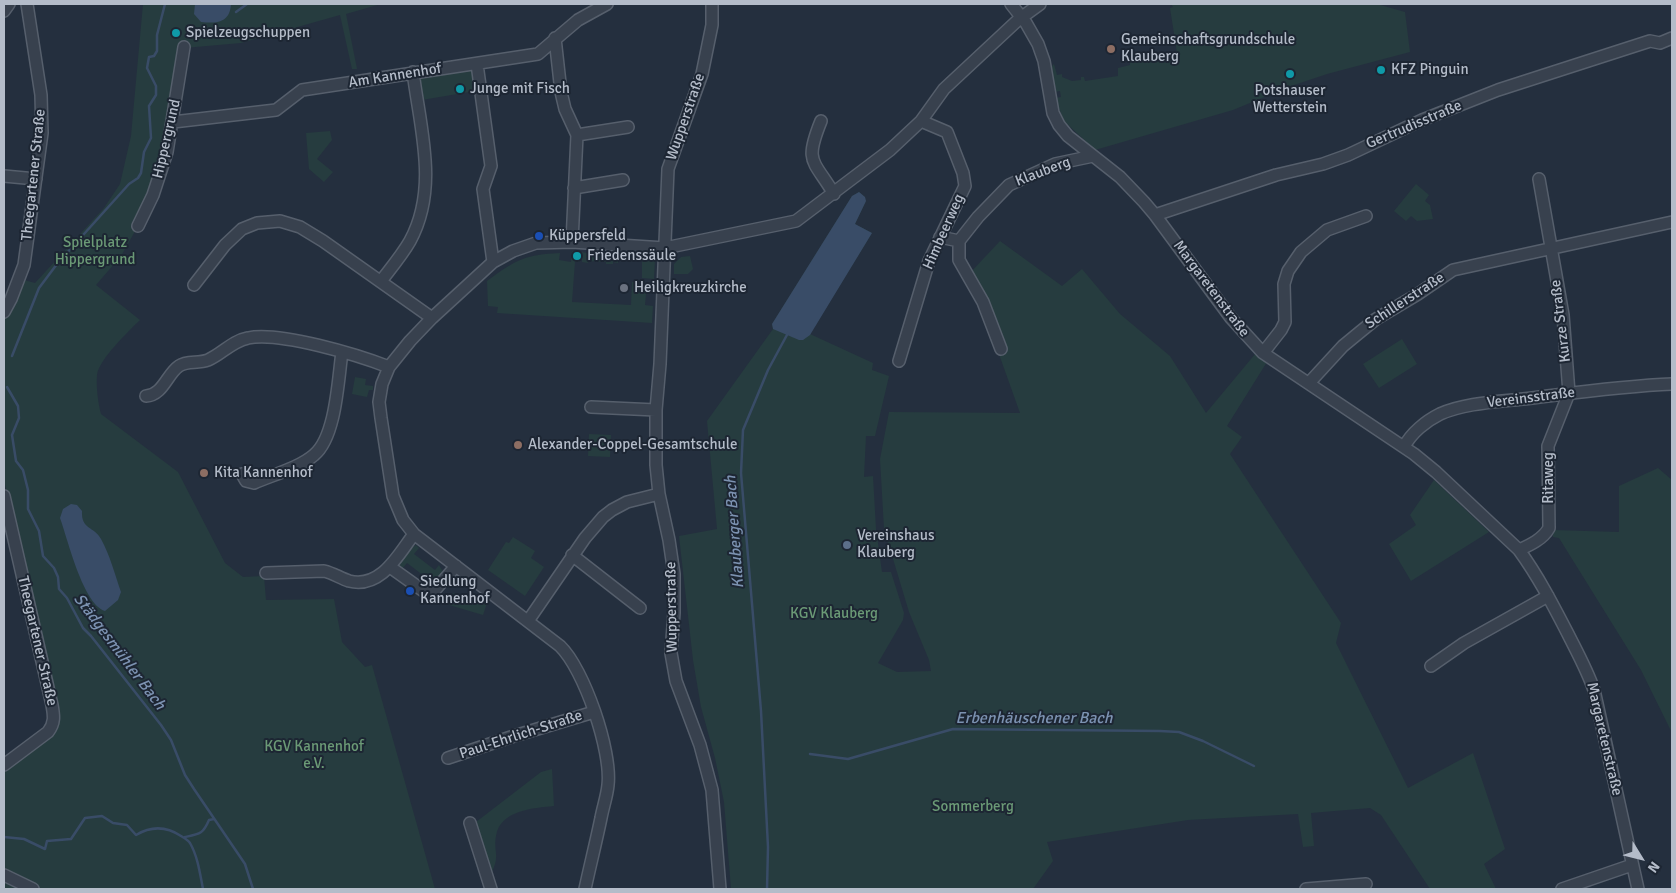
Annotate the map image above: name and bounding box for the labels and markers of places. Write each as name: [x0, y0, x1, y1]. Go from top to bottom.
place label: Spielzeugschuppen: [186, 24, 310, 42]
marker: Spielzeugschuppen: [170, 27, 182, 39]
place label: Gemeinschaftsgrundschule Klauberg: [1121, 31, 1295, 66]
marker: Gemeinschaftsgrundschule Klauberg: [1105, 43, 1117, 55]
place label: KFZ Pinguin: [1391, 61, 1469, 79]
marker: KFZ Pinguin: [1375, 64, 1387, 76]
marker: Potshauser Wetterstein: [1284, 68, 1296, 80]
place label: Junge mit Fisch: [470, 80, 570, 98]
place label: Potshauser Wetterstein: [1253, 82, 1327, 117]
marker: Junge mit Fisch: [454, 83, 466, 95]
place label: Küppersfeld: [549, 227, 626, 245]
marker: Küppersfeld: [533, 230, 545, 242]
place label: Friedenssäule: [587, 247, 676, 265]
marker: Friedenssäule: [571, 250, 583, 262]
place label: Heiligkreuzkirche: [634, 279, 747, 297]
marker: Heiligkreuzkirche: [618, 282, 630, 294]
place label: Alexander-Coppel-Gesamtschule: [528, 436, 738, 454]
marker: Alexander-Coppel-Gesamtschule: [512, 439, 524, 451]
place label: Kita Kannenhof: [214, 464, 313, 482]
marker: Kita Kannenhof: [198, 467, 210, 479]
place label: Vereinshaus Klauberg: [857, 527, 934, 562]
marker: Vereinshaus Klauberg: [841, 539, 853, 551]
place label: Siedlung Kannenhof: [420, 573, 489, 608]
marker: Siedlung Kannenhof: [404, 585, 416, 597]

